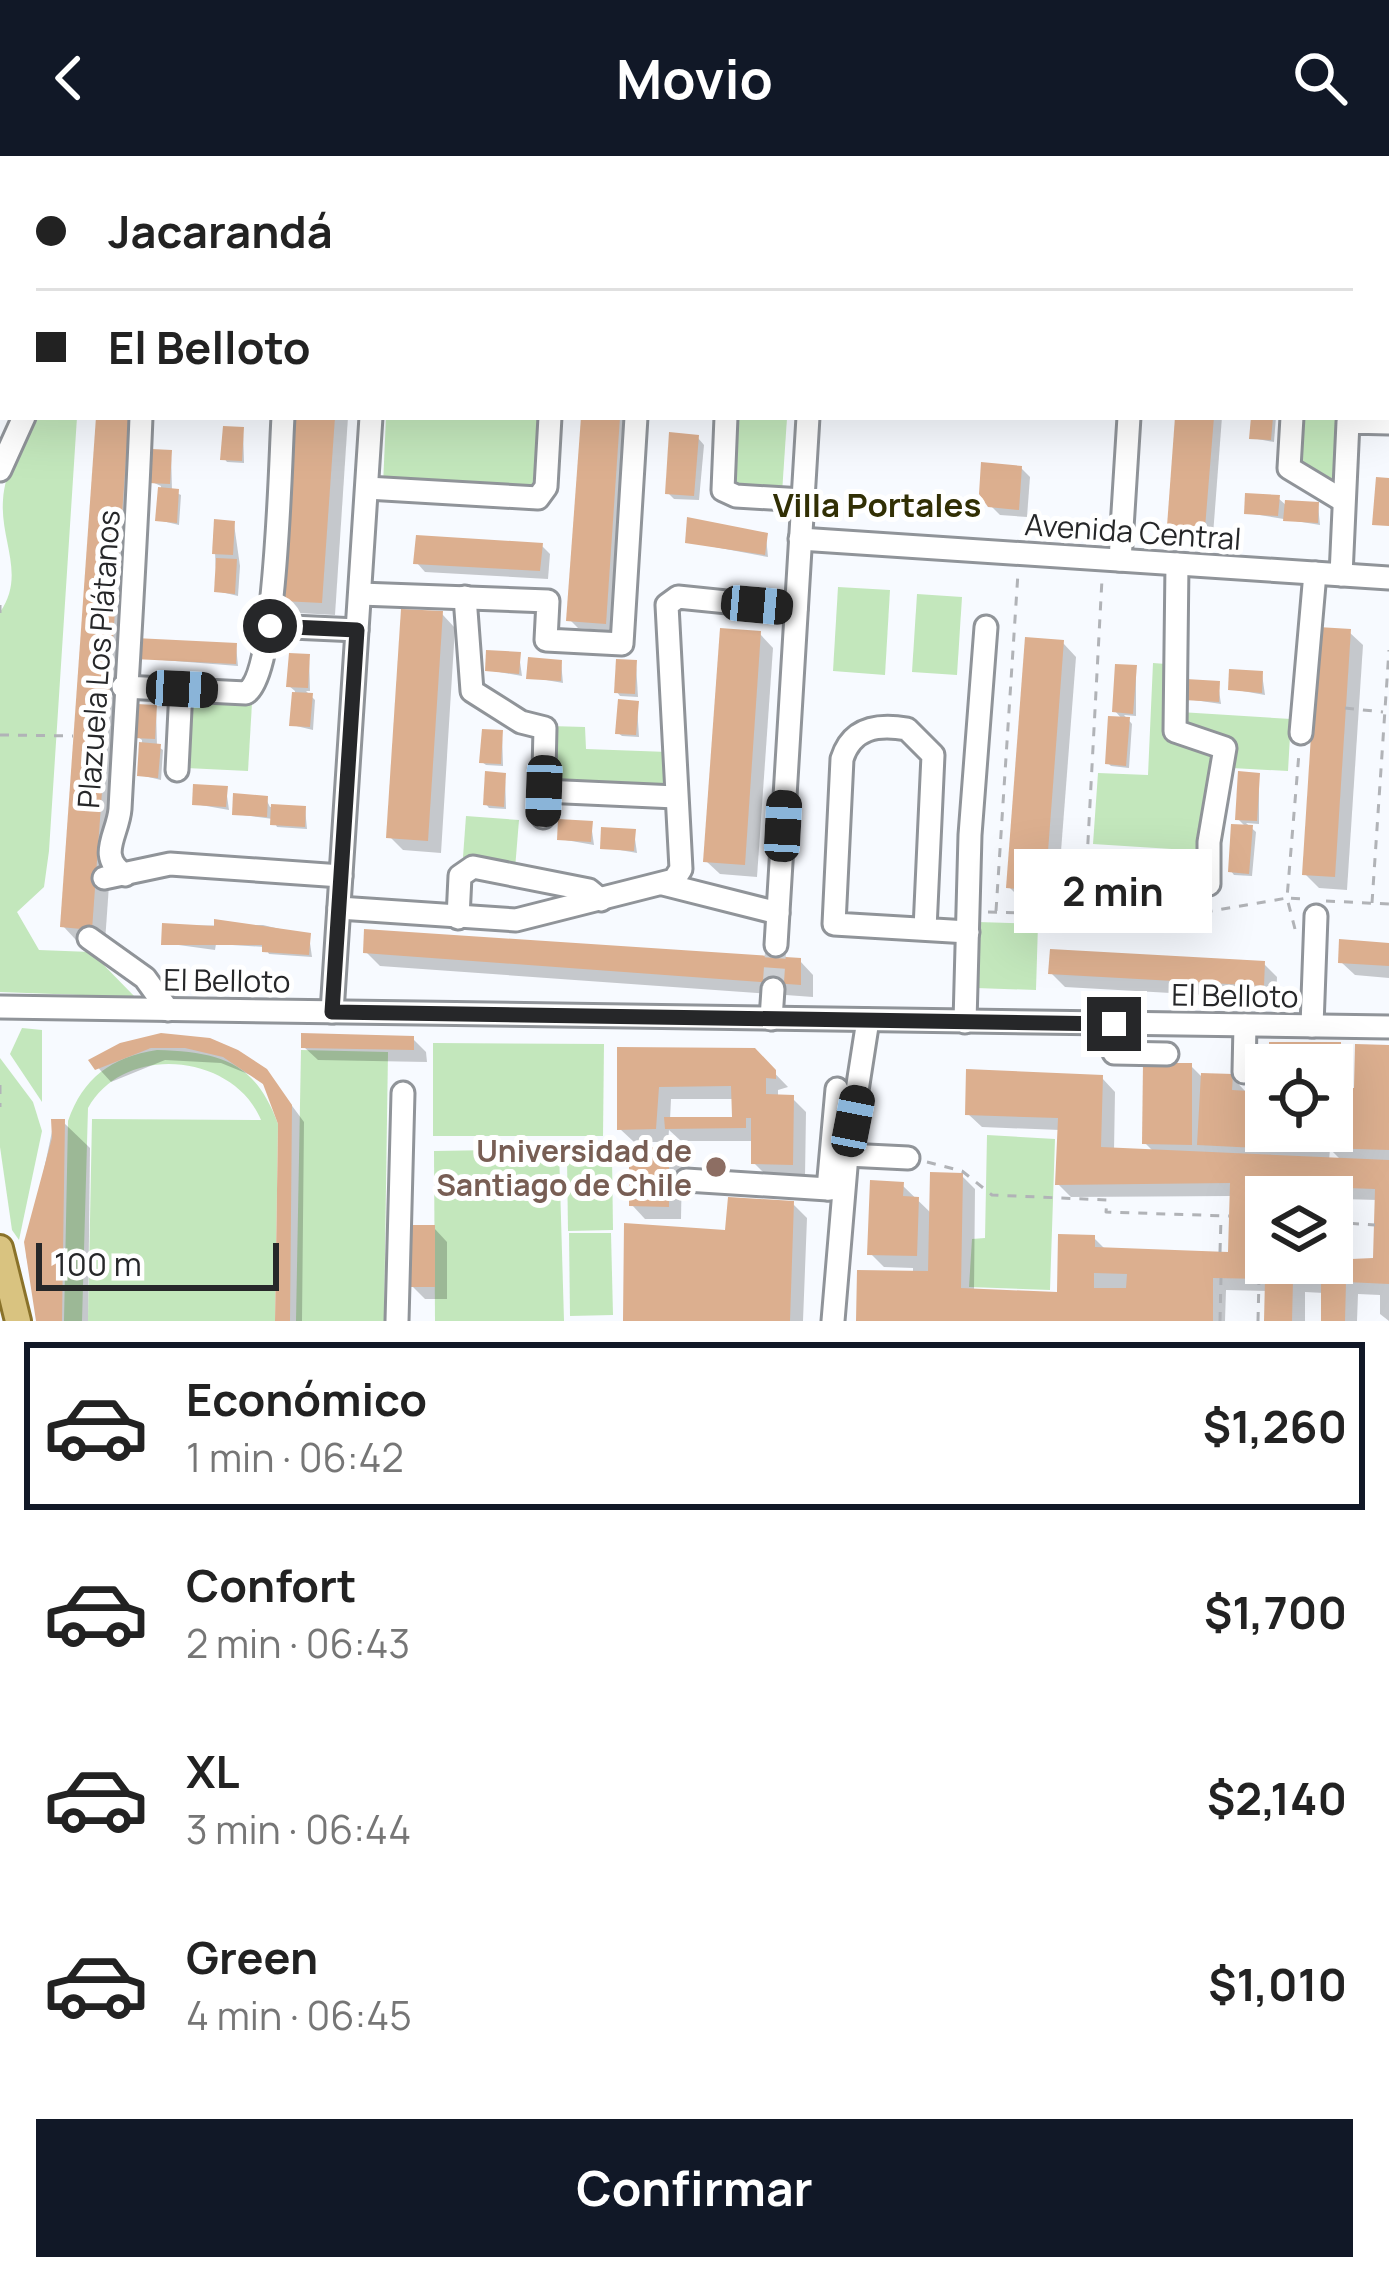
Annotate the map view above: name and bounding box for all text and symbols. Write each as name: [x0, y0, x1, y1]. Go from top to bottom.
text: Movio: [616, 41, 773, 115]
icon: back: [36, 45, 102, 111]
icon: search: [1287, 45, 1353, 111]
text: Jacarandá: [108, 200, 333, 262]
text: El Belloto: [108, 316, 311, 378]
district label: Villa Portales: [773, 482, 981, 527]
street label: Avenida Central: [1023, 503, 1243, 559]
street label: Plazuela Los Plátanos: [67, 508, 129, 810]
car: [720, 584, 794, 626]
route start: [243, 599, 297, 653]
car: [145, 669, 219, 709]
car: [525, 754, 563, 828]
car: [763, 789, 803, 863]
callout: 2 min: [1015, 850, 1213, 934]
text: 2 min: [1062, 864, 1164, 918]
street label: El Belloto: [163, 958, 291, 1002]
street label: El Belloto: [1171, 973, 1299, 1017]
route end: [1087, 997, 1141, 1051]
map controls: [1245, 1044, 1353, 1284]
button: locate: [1245, 1044, 1353, 1152]
car: [828, 1082, 878, 1160]
place label: Universidad de Santiago de Chile: [436, 1130, 692, 1205]
marker: Universidad de Santiago de Chile: [703, 1154, 729, 1180]
button: layers: [1245, 1176, 1353, 1284]
scale bar: [36, 1237, 279, 1290]
text: 100 m: [54, 1241, 142, 1286]
text: Económico: [186, 1368, 427, 1430]
icon: car: [42, 1372, 150, 1480]
text: $1,260: [1203, 1395, 1347, 1457]
text: 1 min · 06:42: [186, 1430, 404, 1484]
text: Confort: [186, 1554, 357, 1616]
icon: car: [42, 1558, 150, 1666]
text: $1,700: [1204, 1581, 1347, 1643]
text: 2 min · 06:43: [186, 1616, 410, 1670]
text: XL: [186, 1740, 240, 1802]
icon: car: [42, 1744, 150, 1852]
text: $2,140: [1207, 1767, 1347, 1829]
text: 3 min · 06:44: [186, 1802, 411, 1856]
text: Green: [186, 1926, 318, 1988]
icon: car: [42, 1930, 150, 2038]
text: $1,010: [1208, 1953, 1347, 2015]
text: 4 min · 06:45: [186, 1988, 412, 2042]
button: Confirmar: [36, 2119, 1353, 2257]

